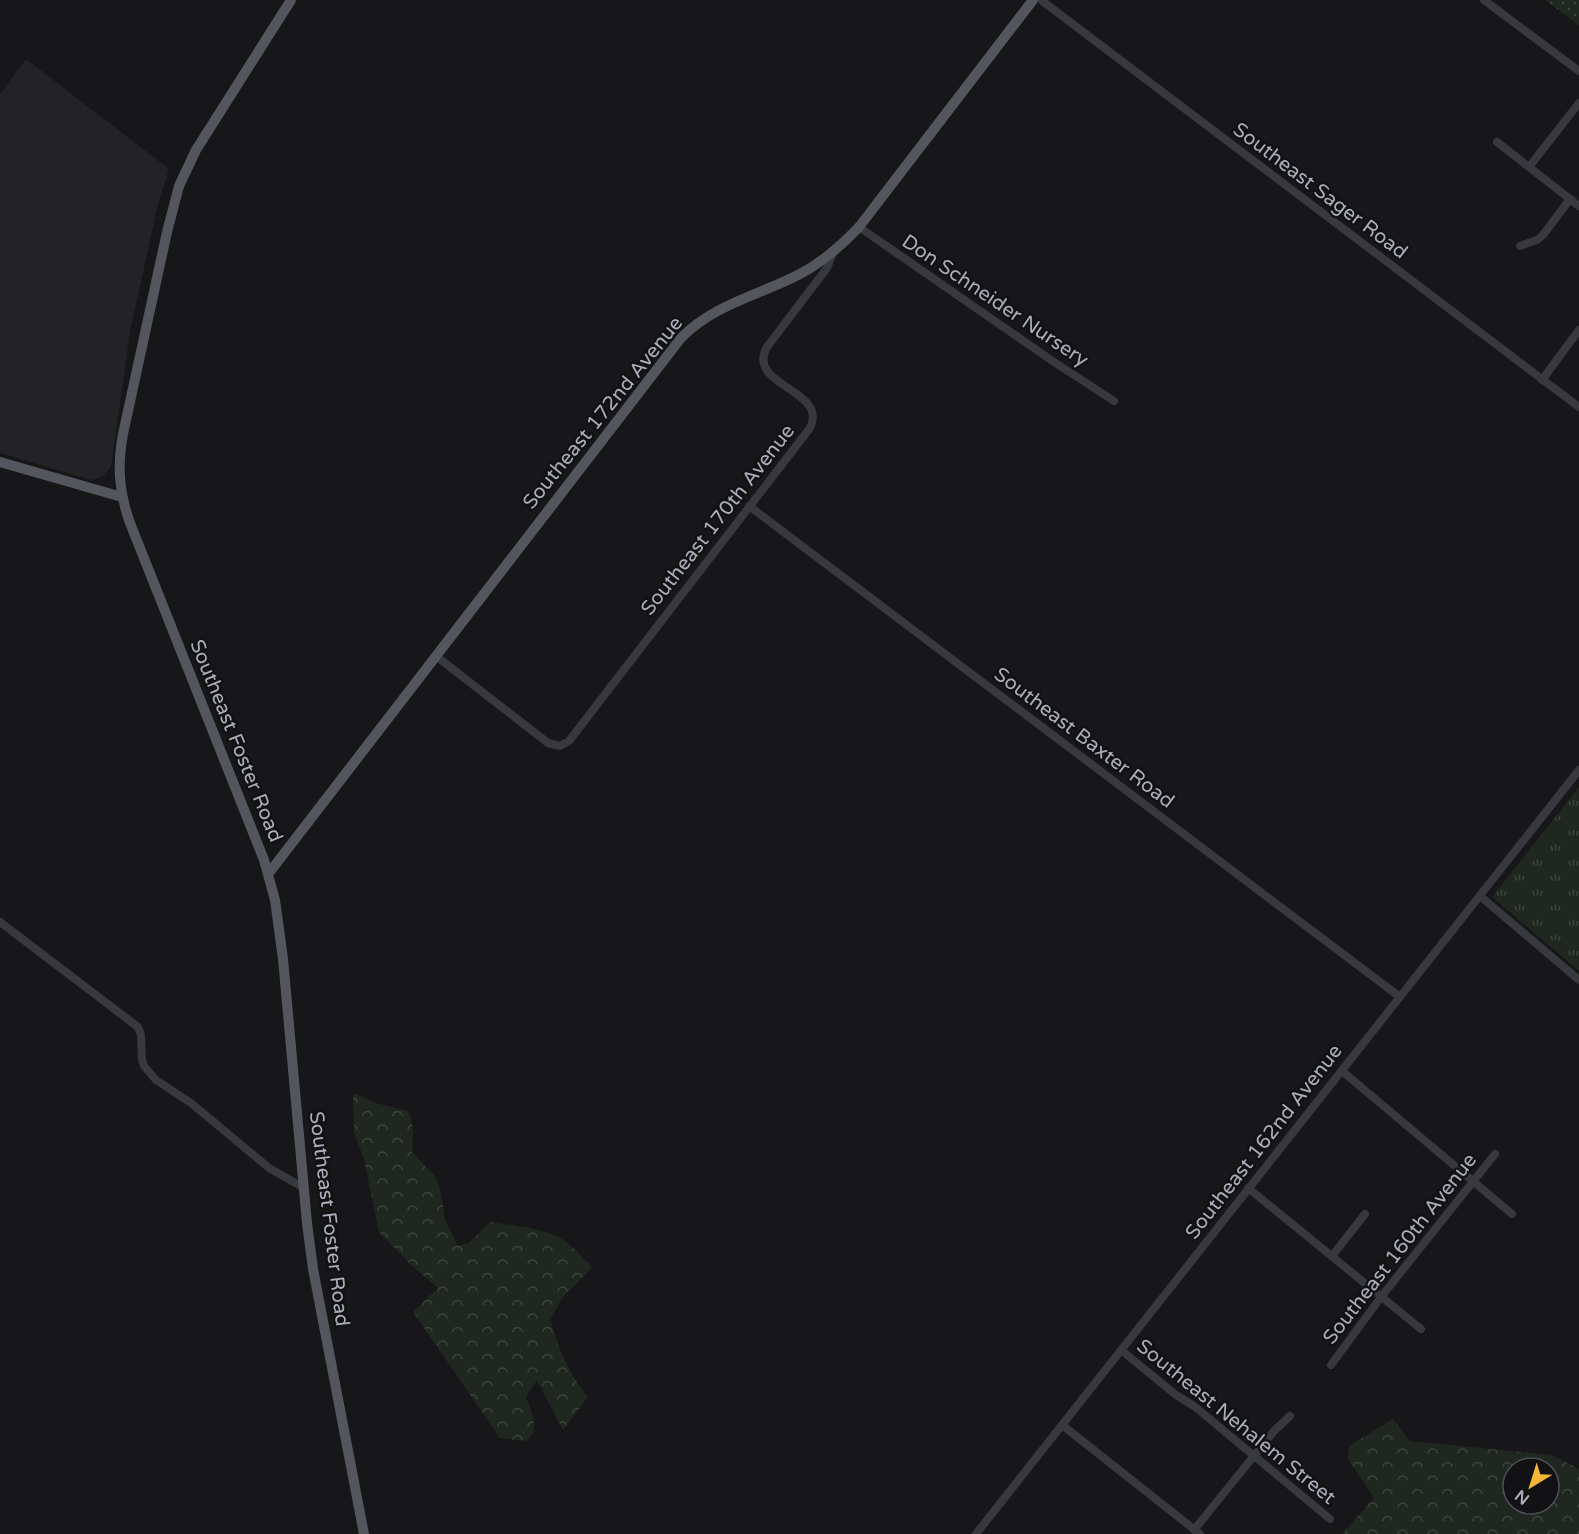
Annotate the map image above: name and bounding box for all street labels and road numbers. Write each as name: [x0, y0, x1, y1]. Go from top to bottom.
street label: Southeast Sager Road: [1228, 118, 1412, 264]
street label: Don Schneider Nursery: [897, 230, 1093, 372]
street label: Southeast 172nd Avenue: [518, 312, 688, 514]
street label: Southeast 170th Avenue: [636, 420, 800, 620]
street label: Southeast Foster Road: [184, 636, 288, 846]
street label: Southeast Baxter Road: [989, 662, 1179, 814]
street label: Southeast 162nd Avenue: [1180, 1040, 1348, 1244]
street label: Southeast Foster Road: [304, 1110, 354, 1328]
street label: Southeast 160th Avenue: [1318, 1149, 1482, 1349]
street label: Southeast Nehalem Street: [1132, 1334, 1341, 1510]

